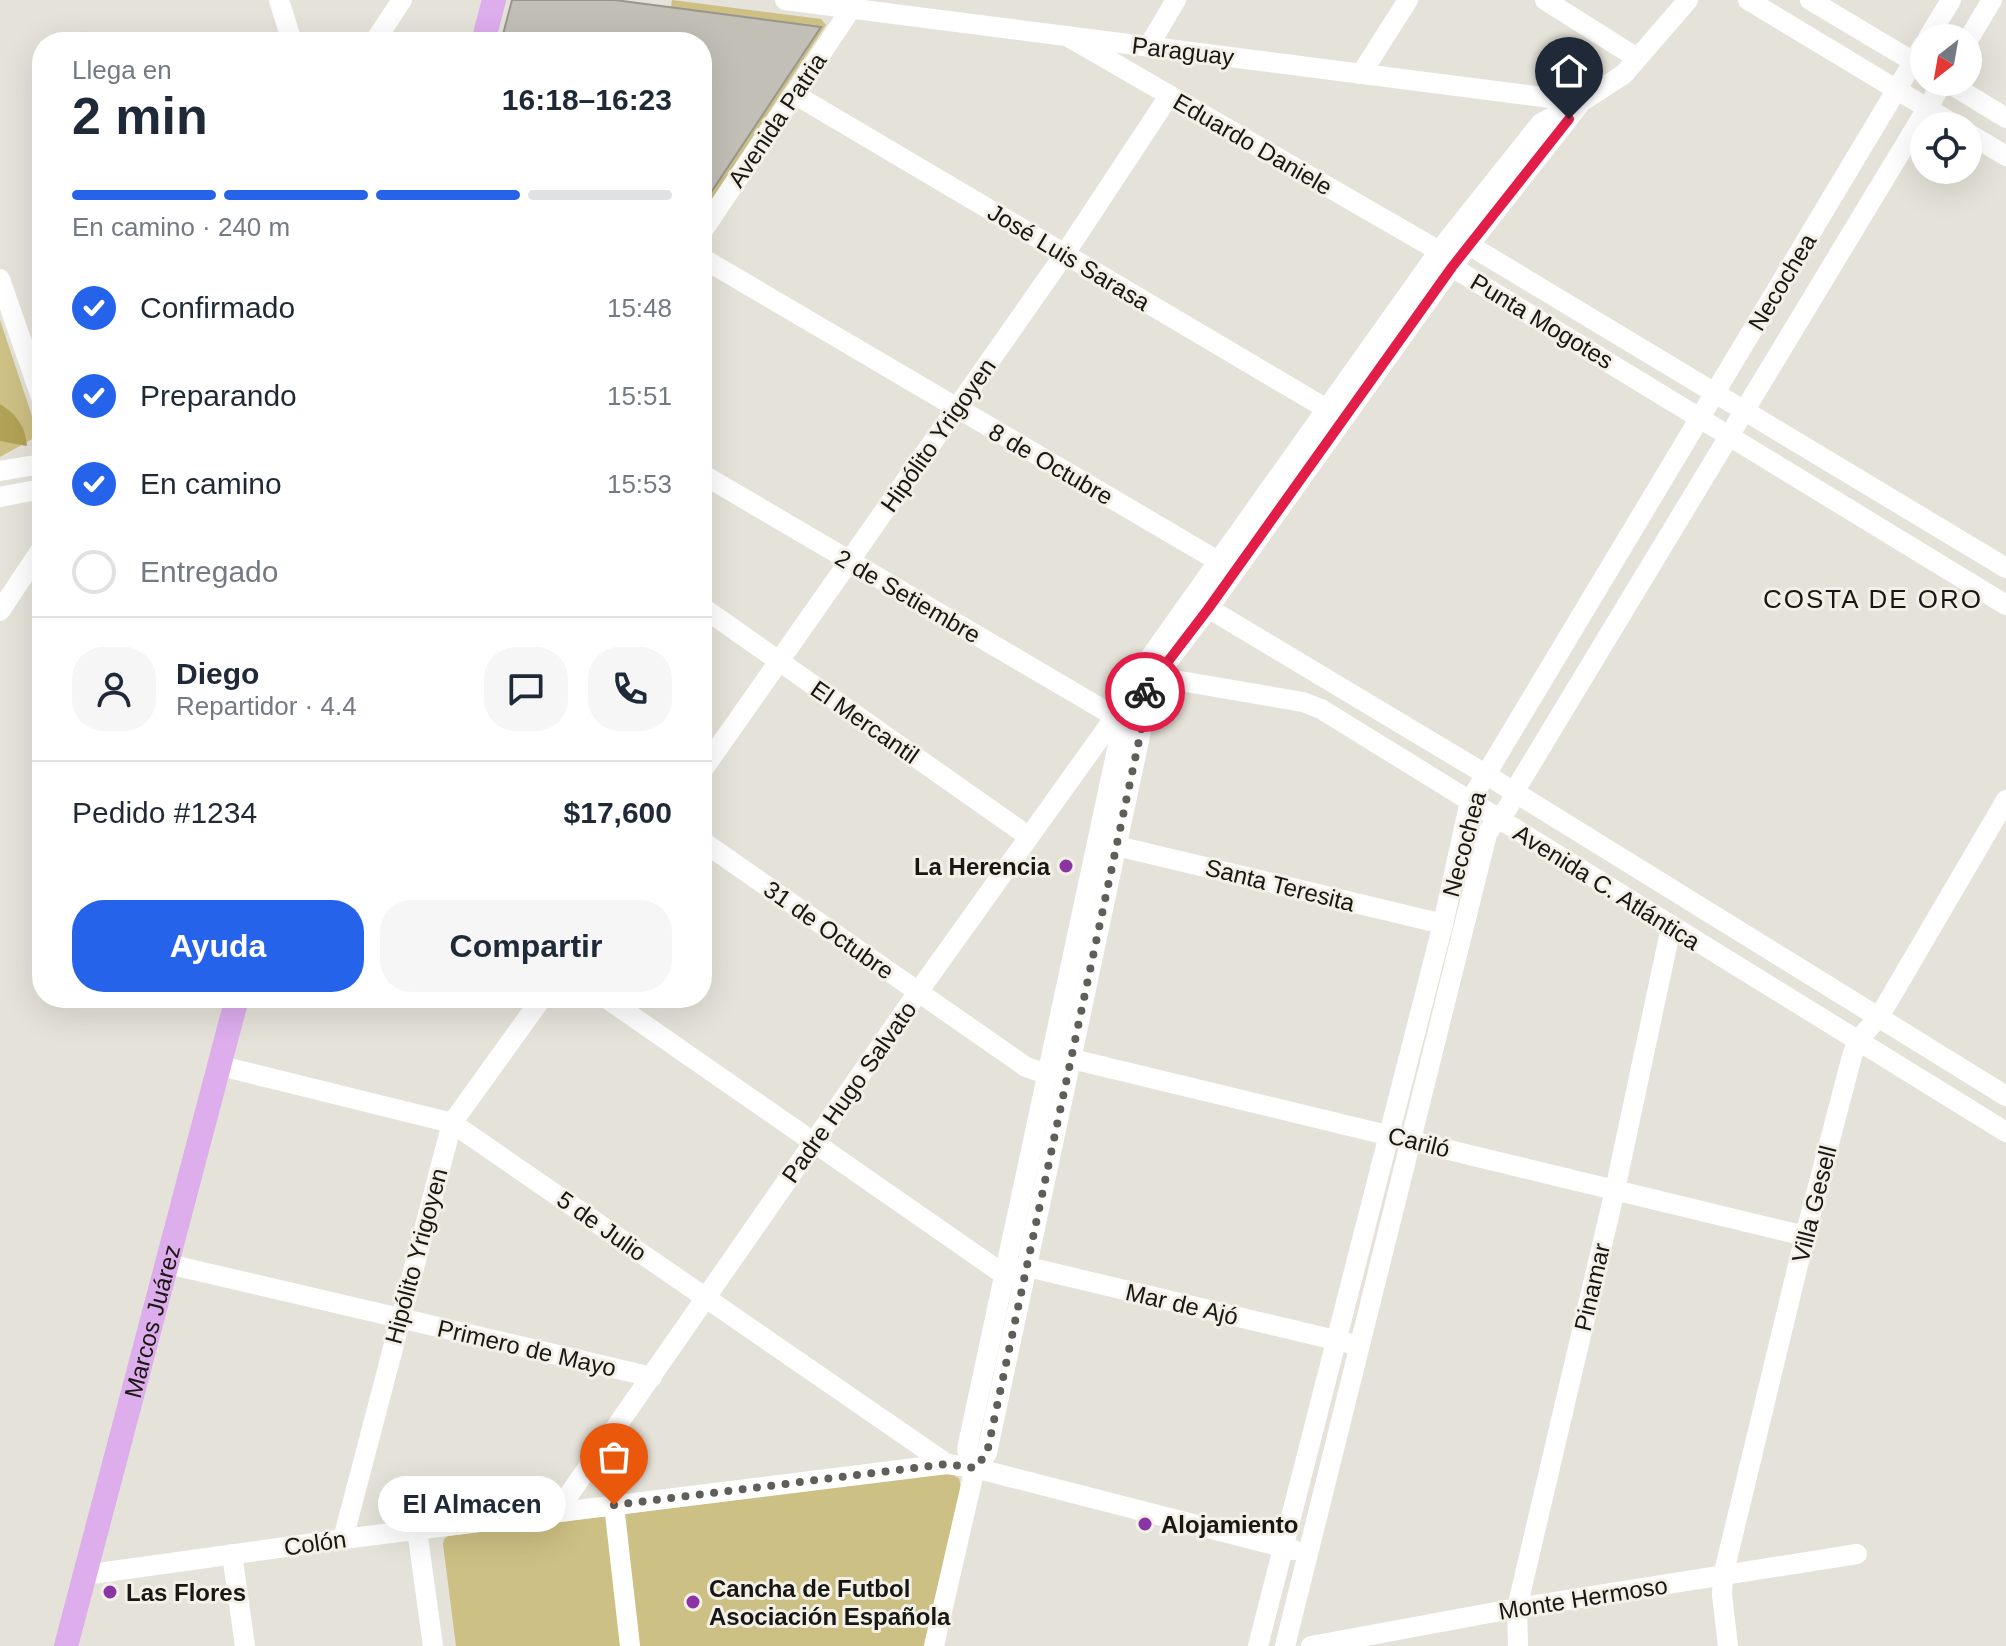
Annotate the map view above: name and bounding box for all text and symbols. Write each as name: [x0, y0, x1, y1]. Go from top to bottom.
north arrow: [1910, 24, 1982, 96]
map controls: [1910, 24, 1982, 184]
street label: Paraguay: [1130, 31, 1236, 71]
pin: [1535, 37, 1603, 119]
street label: Avenida Patria: [722, 47, 832, 192]
icon: home: [1547, 49, 1591, 93]
text: Llega en: [72, 55, 172, 85]
text: 16:18–16:23: [502, 83, 672, 116]
text: 2 min: [72, 87, 208, 145]
street label: Eduardo Daniele: [1169, 88, 1337, 200]
button: locate: [1910, 112, 1982, 184]
street label: José Luis Sarasa: [983, 198, 1155, 316]
text: En camino · 240 m: [72, 212, 290, 242]
street label: Necochea: [1743, 228, 1822, 335]
street label: Punta Mogotes: [1466, 268, 1618, 374]
icon: check: [72, 286, 116, 330]
text: Confirmado: [140, 291, 295, 324]
text: 15:48: [607, 293, 672, 323]
street label: Hipólito Yrigoyen: [875, 353, 1001, 517]
icon: check: [72, 374, 116, 418]
text: Preparando: [140, 379, 297, 412]
text: 15:51: [607, 381, 672, 411]
street label: 8 de Octubre: [984, 418, 1118, 510]
icon: check: [72, 462, 116, 506]
text: En camino: [140, 467, 282, 500]
text: 15:53: [607, 469, 672, 499]
street label: 2 de Setiembre: [831, 544, 985, 648]
text: Entregado: [140, 555, 278, 588]
district label: COSTA DE ORO: [1763, 584, 1983, 614]
button: person: [72, 647, 156, 731]
button: chat: [484, 647, 568, 731]
button: phone: [588, 647, 672, 731]
courier: [1105, 652, 1185, 732]
text: Diego: [176, 657, 259, 690]
icon: bike: [1123, 670, 1167, 714]
street label: El Mercantil: [806, 675, 924, 769]
text: Repartidor · 4.4: [176, 691, 357, 721]
street label: Necochea: [1437, 788, 1491, 900]
text: Pedido #1234: [72, 796, 257, 829]
text: $17,600: [564, 796, 672, 829]
street label: Avenida C. Atlántica: [1509, 819, 1706, 956]
place label: La Herencia: [914, 853, 1051, 880]
street label: Santa Teresita: [1203, 853, 1358, 917]
marker: La Herencia: [1057, 857, 1075, 875]
street label: 31 de Octubre: [759, 875, 899, 985]
button: Ayuda: [72, 900, 364, 992]
button: Compartir: [380, 900, 672, 992]
street label: Padre Hugo Salvato: [776, 996, 922, 1188]
street label: Cariló: [1385, 1121, 1453, 1163]
street label: Villa Gesell: [1786, 1143, 1842, 1265]
street label: Hipólito Yrigoyen: [380, 1165, 452, 1347]
street label: 5 de Julio: [552, 1185, 652, 1267]
street label: Pinamar: [1569, 1240, 1615, 1334]
street label: Marcos Juárez: [119, 1242, 185, 1401]
street label: Mar de Ajó: [1123, 1278, 1241, 1330]
street label: Primero de Mayo: [435, 1314, 619, 1382]
pin: [580, 1423, 648, 1505]
icon: bag: [592, 1435, 636, 1479]
callout: El Almacen: [378, 1477, 566, 1533]
text: El Almacen: [402, 1489, 542, 1519]
place label: Alojamiento: [1161, 1511, 1298, 1538]
marker: Alojamiento: [1136, 1515, 1154, 1533]
street label: Colón: [282, 1525, 348, 1561]
street label: Monte Hermoso: [1497, 1571, 1669, 1625]
place label: Cancha de Futbol Asociación Española: [709, 1575, 951, 1630]
place label: Las Flores: [126, 1579, 246, 1606]
marker: Las Flores: [101, 1583, 119, 1601]
marker: Cancha de Futbol Asociación Española: [684, 1593, 702, 1611]

